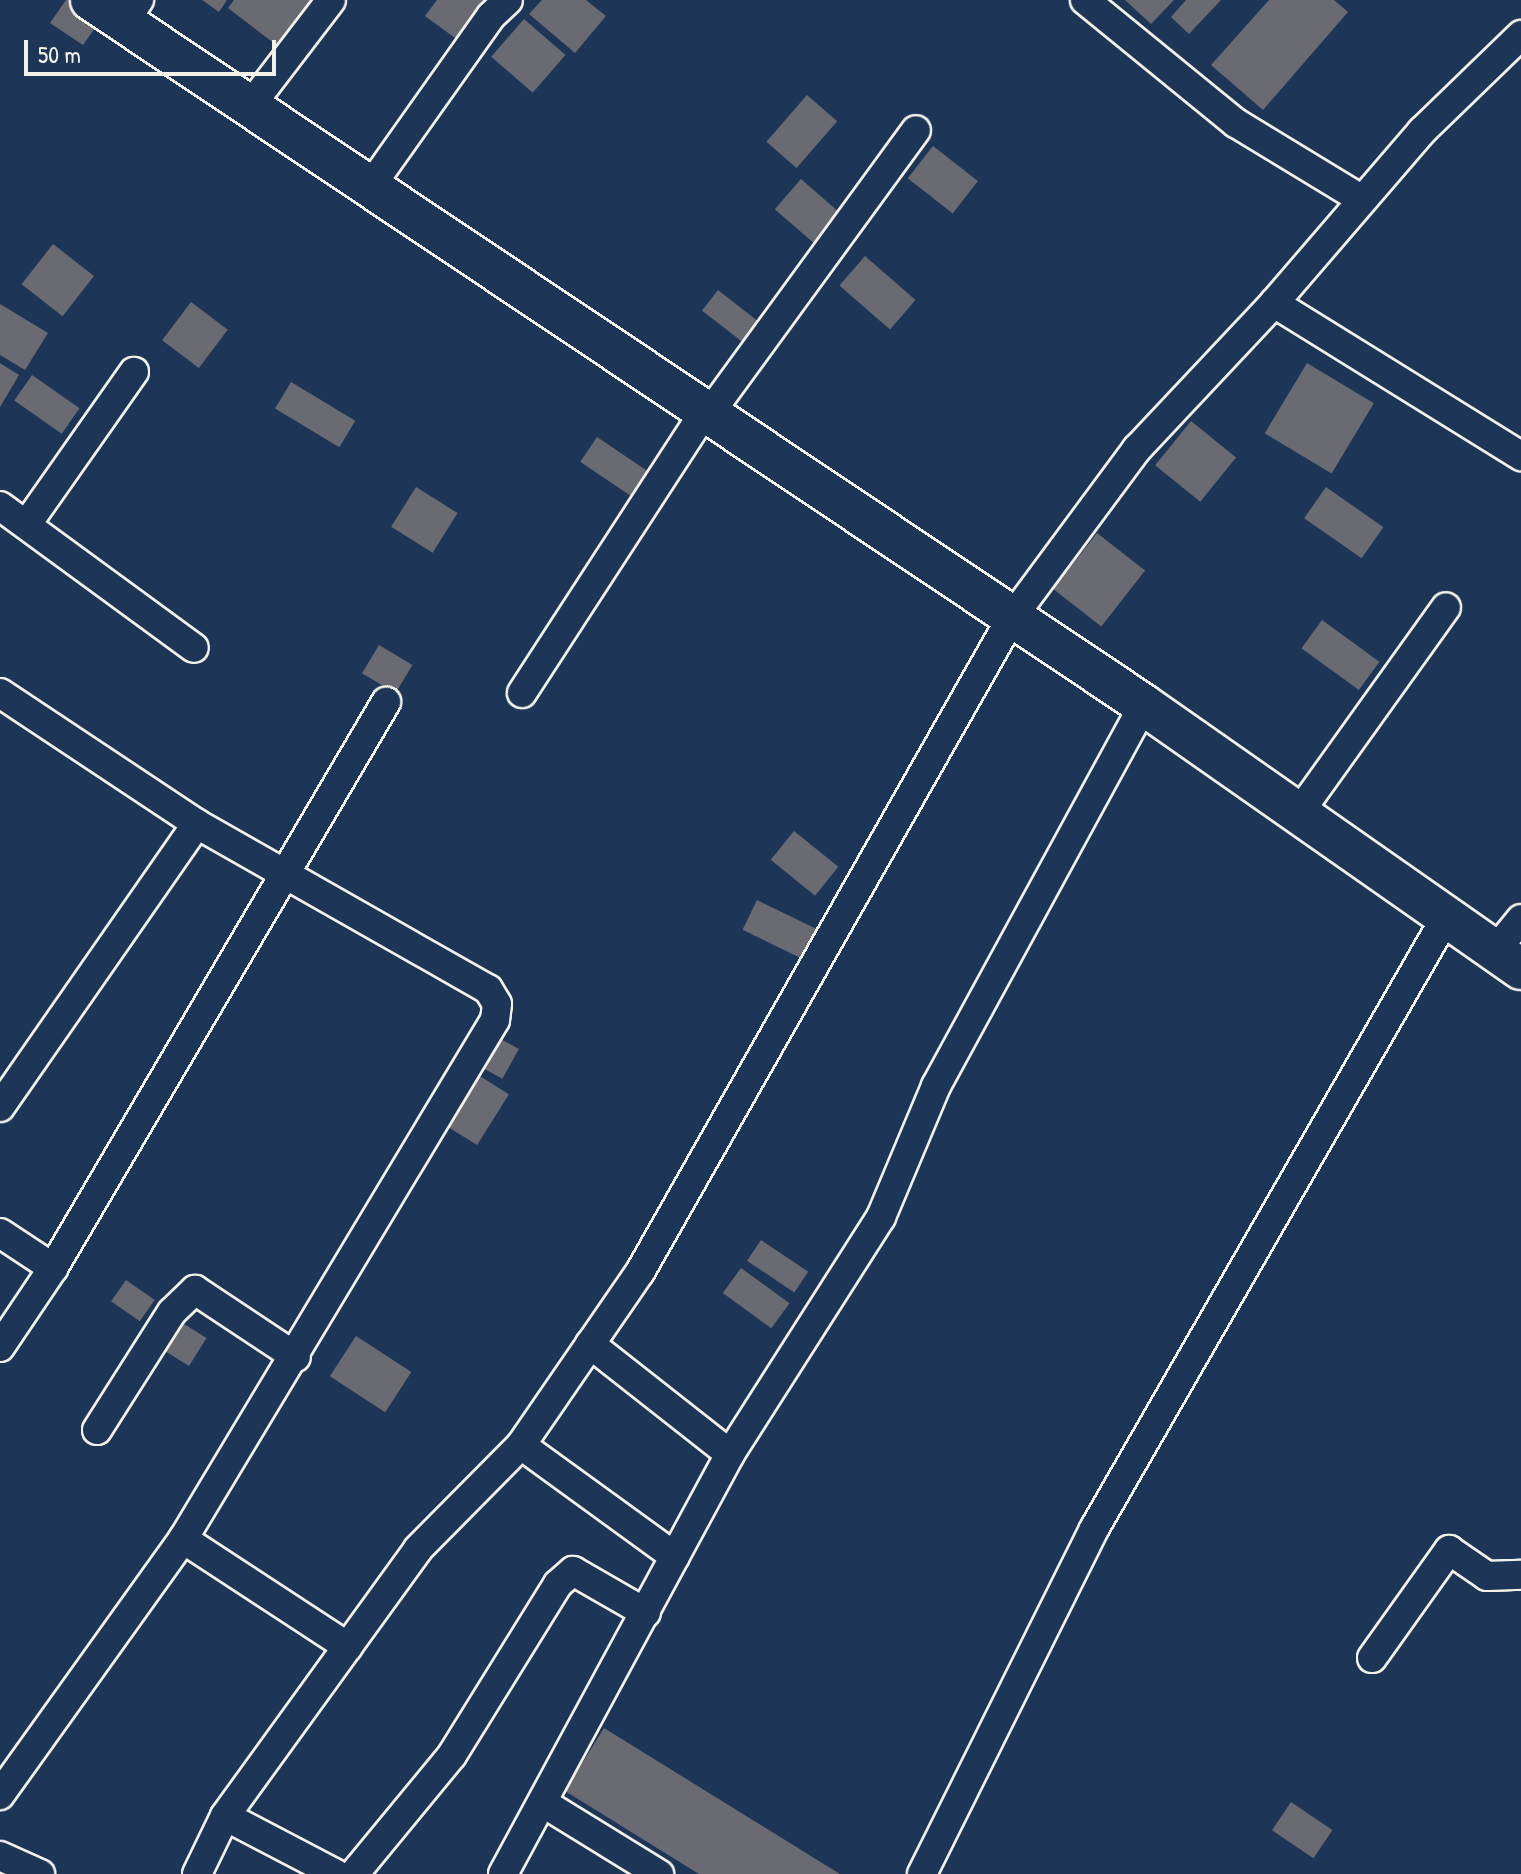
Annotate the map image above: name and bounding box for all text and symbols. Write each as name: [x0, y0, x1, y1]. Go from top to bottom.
scale bar: [28, 24, 280, 74]
text: 50 m: [38, 38, 81, 70]

